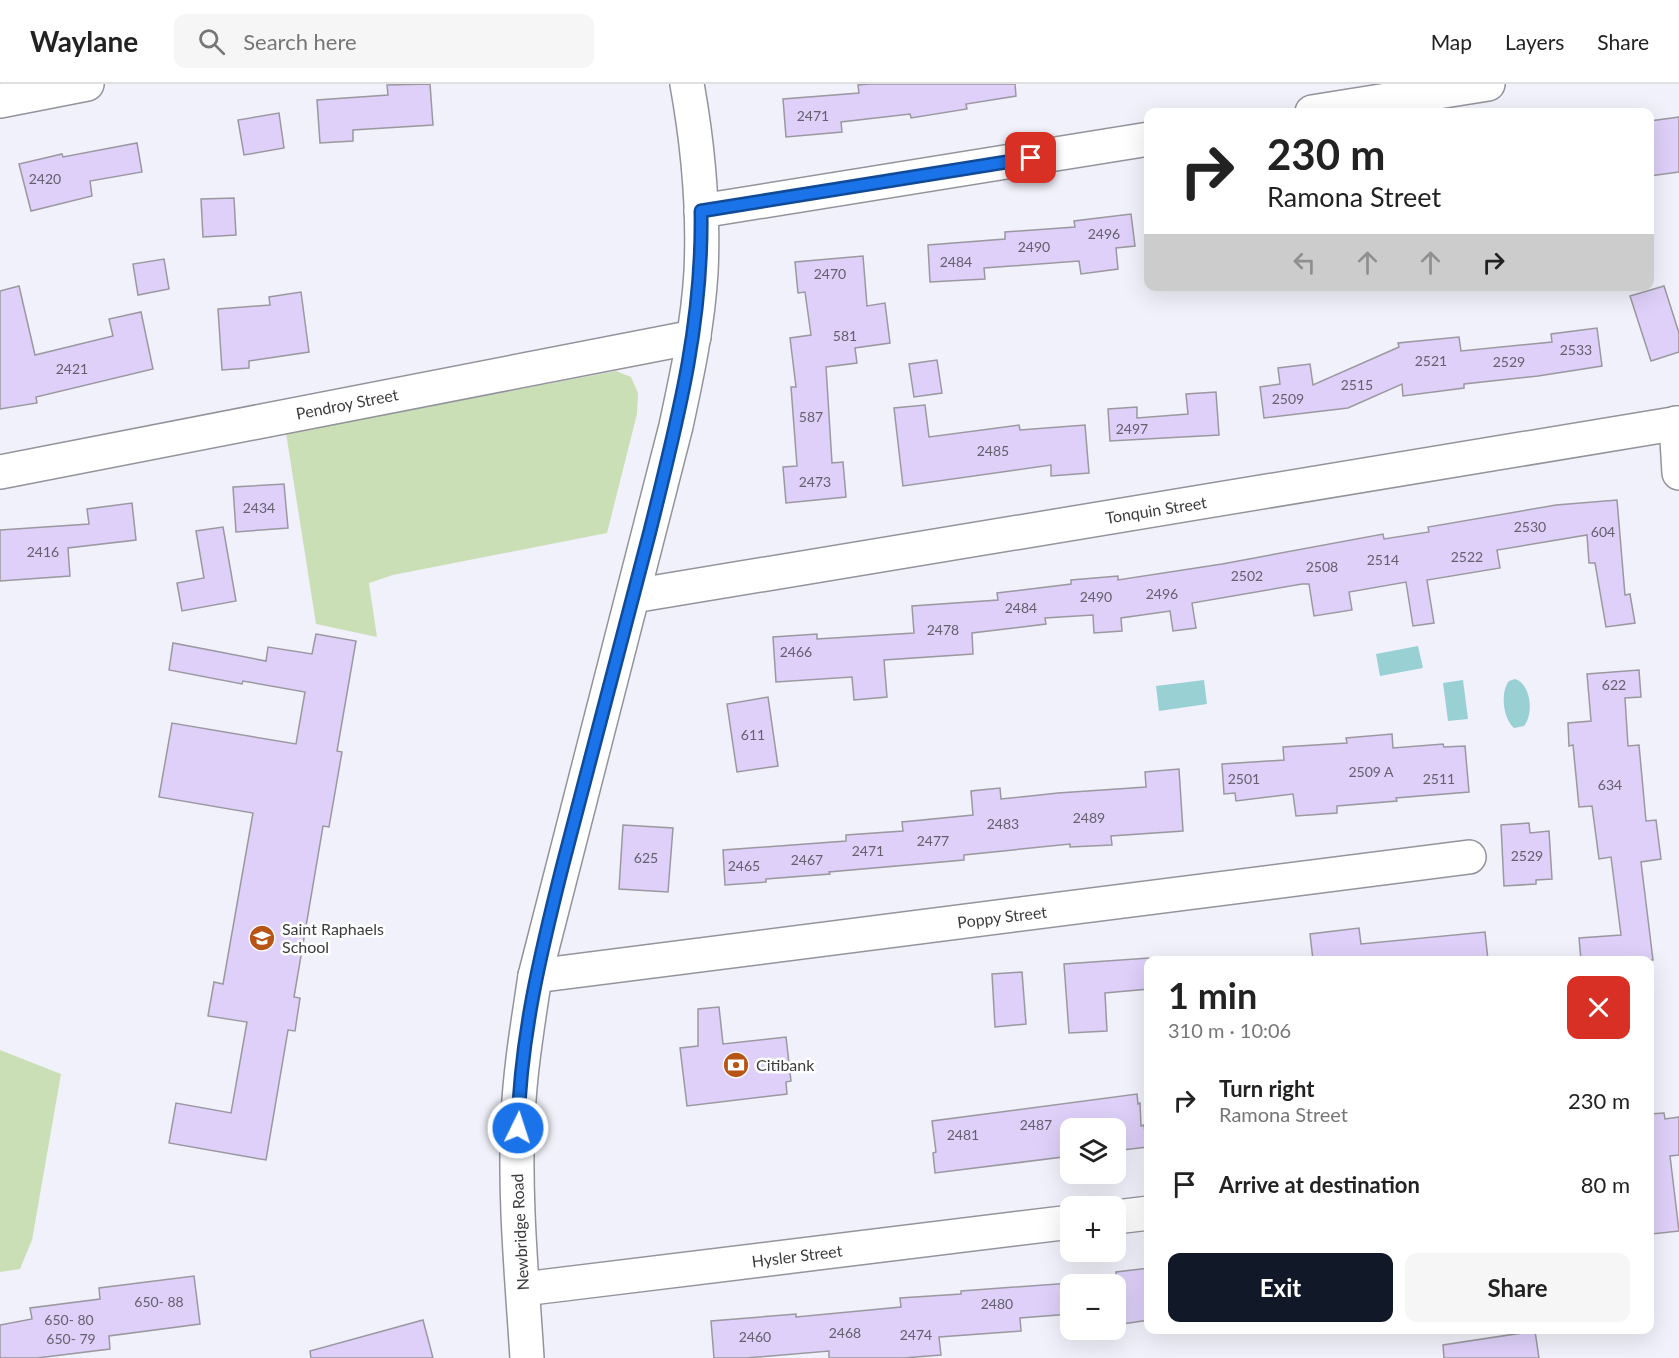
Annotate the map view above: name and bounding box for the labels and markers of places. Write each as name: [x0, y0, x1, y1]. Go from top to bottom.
pin: [1005, 132, 1056, 183]
place label: Saint Raphaels School: [282, 919, 384, 956]
school or university icon: Saint Raphaels School: [247, 923, 277, 953]
bank icon: Citibank: [721, 1050, 751, 1080]
place label: Citibank: [756, 1055, 815, 1074]

